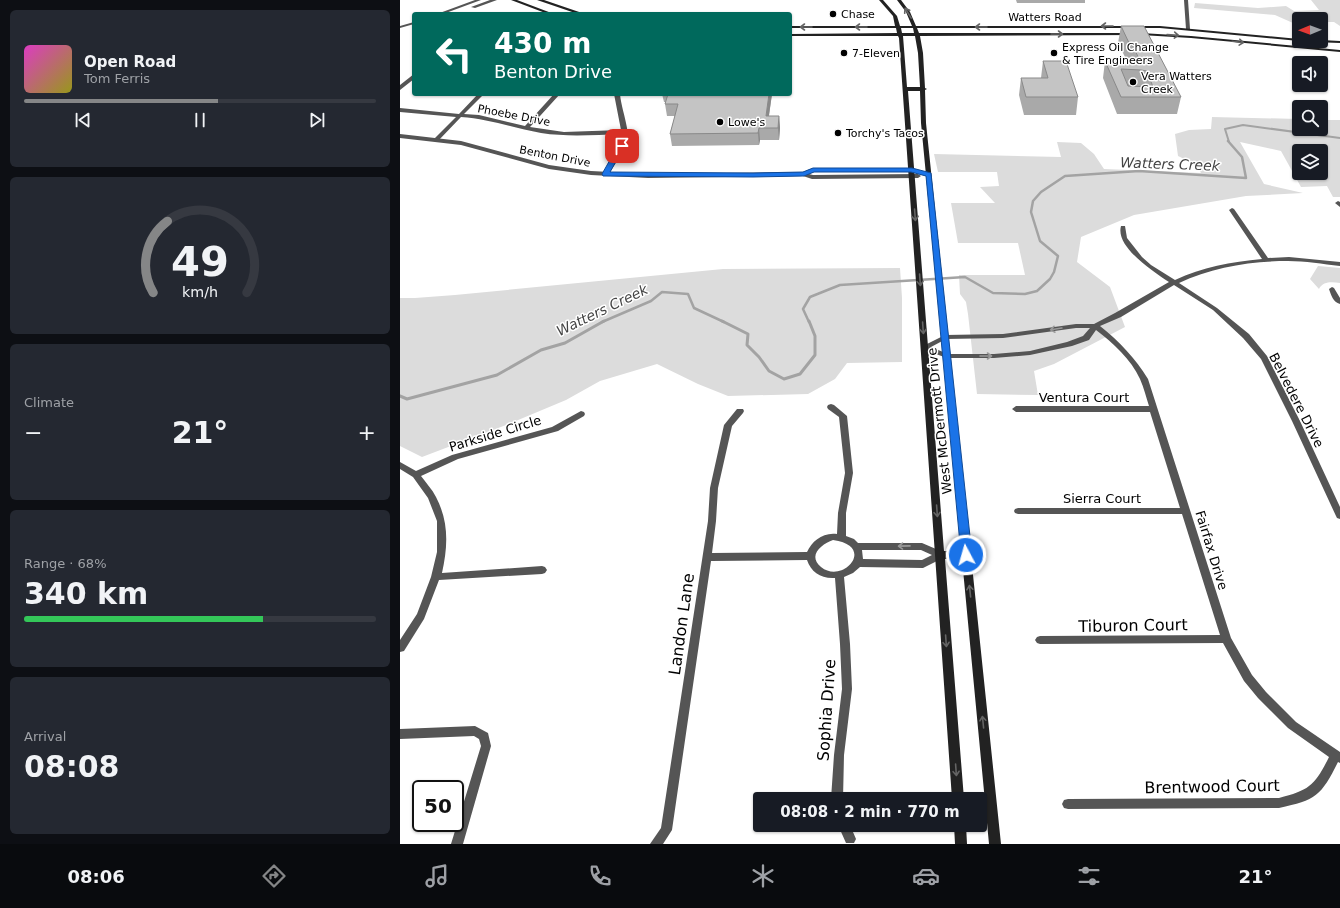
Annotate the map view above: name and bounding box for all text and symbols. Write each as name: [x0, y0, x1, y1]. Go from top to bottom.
place label: Chase: [841, 8, 875, 21]
one-way arrow: [904, 8, 912, 19]
marker: Chase: [828, 9, 838, 19]
street label: Watters Road: [1008, 11, 1082, 24]
north arrow: [1292, 12, 1328, 48]
map controls: [1292, 12, 1328, 180]
one-way arrow: [800, 23, 813, 31]
one-way arrow: [855, 23, 868, 31]
one-way arrow: [975, 23, 988, 31]
one-way arrow: [1101, 23, 1114, 30]
text: 430 m: [494, 27, 591, 60]
icon: left: [428, 28, 480, 80]
one-way arrow: [1050, 30, 1063, 38]
one-way arrow: [1166, 32, 1179, 39]
one-way arrow: [1231, 38, 1244, 46]
place label: Express Oil Change & Tire Engineers: [1062, 41, 1169, 67]
place label: 7-Eleven: [852, 47, 900, 60]
marker: 7-Eleven: [839, 48, 849, 58]
marker: Express Oil Change & Tire Engineers: [1049, 48, 1059, 58]
text: Open Road: [84, 53, 176, 71]
button: sound: [1292, 56, 1328, 92]
text: Benton Drive: [494, 61, 612, 82]
place label: Vera Watters Creek: [1141, 70, 1212, 96]
text: Tom Ferris: [84, 71, 150, 86]
marker: Vera Watters Creek: [1128, 77, 1138, 87]
button: search: [1292, 100, 1328, 136]
street label: Phoebe Drive: [476, 102, 552, 129]
icon: previous: [72, 109, 94, 131]
icon: pause: [189, 109, 211, 131]
icon: next: [306, 109, 328, 131]
place label: Lowe's: [728, 116, 765, 129]
marker: Lowe's: [715, 117, 725, 127]
place label: Torchy's Tacos: [845, 127, 924, 140]
marker: Torchy's Tacos: [833, 128, 843, 138]
pin: [605, 129, 639, 163]
icon: arrive: [611, 135, 633, 157]
street label: Benton Drive: [518, 143, 592, 170]
button: layers: [1292, 144, 1328, 180]
water label: Watters Creek: [1120, 154, 1221, 174]
one-way arrow: [912, 208, 919, 221]
text: 49: [171, 237, 229, 286]
one-way arrow: [916, 273, 923, 286]
water label: Watters Creek: [554, 281, 651, 339]
text: km/h: [182, 284, 218, 300]
one-way arrow: [920, 321, 927, 334]
one-way arrow: [1050, 325, 1063, 333]
street label: West McDermott Drive: [924, 347, 955, 495]
street label: Belvedere Drive: [1266, 350, 1327, 450]
one-way arrow: [979, 352, 992, 360]
street label: Ventura Court: [1039, 390, 1129, 405]
text: Climate: [24, 395, 74, 410]
street label: Parkside Circle: [447, 412, 543, 455]
text: 21°: [172, 415, 228, 450]
text: −: [24, 420, 42, 445]
text: +: [358, 420, 376, 445]
street label: Sierra Court: [1063, 491, 1141, 506]
one-way arrow: [934, 504, 941, 517]
street label: Fairfax Drive: [1192, 509, 1231, 592]
position arrow: [945, 534, 987, 576]
one-way arrow: [898, 542, 911, 550]
text: Range · 68%: [24, 556, 107, 571]
street label: Landon Lane: [665, 572, 698, 676]
text: 340 km: [24, 576, 148, 611]
one-way arrow: [966, 585, 974, 598]
street label: Tiburon Court: [1077, 615, 1188, 636]
one-way arrow: [943, 634, 950, 647]
street label: Sophia Drive: [813, 658, 840, 762]
one-way arrow: [979, 716, 986, 729]
text: Arrival: [24, 729, 66, 744]
text: 08:08: [24, 749, 120, 784]
one-way arrow: [953, 763, 960, 776]
street label: Brentwood Court: [1144, 776, 1280, 797]
speed limit sign: 50: [412, 780, 464, 832]
text: 08:08 · 2 min · 770 m: [780, 803, 960, 821]
icon: directions: [260, 862, 288, 890]
icon: music: [423, 862, 451, 890]
icon: phone: [586, 862, 614, 890]
icon: climate: [749, 862, 777, 890]
icon: car: [912, 862, 940, 890]
icon: filters: [1075, 862, 1103, 890]
text: 08:06: [68, 866, 125, 887]
text: 21°: [1238, 866, 1272, 887]

